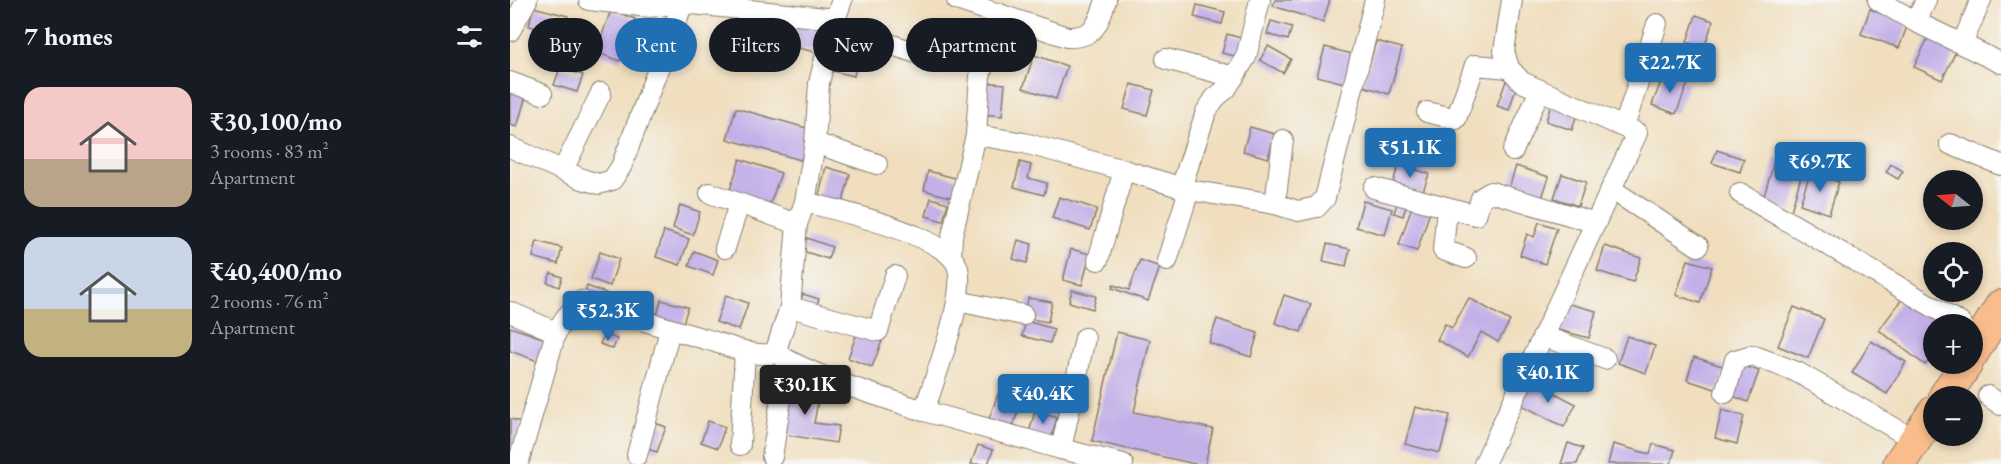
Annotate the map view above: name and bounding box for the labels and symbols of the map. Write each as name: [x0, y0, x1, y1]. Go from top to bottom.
pin: ₹22.7K: [1621, 43, 1719, 94]
pin: ₹51.1K: [1361, 128, 1459, 179]
pin: ₹69.7K: [1771, 142, 1869, 193]
north arrow: [1923, 170, 1983, 230]
pin: ₹52.3K: [559, 291, 657, 342]
pin: ₹40.1K: [1499, 353, 1597, 404]
pin: ₹30.1K: [756, 365, 854, 416]
pin: ₹40.4K: [994, 374, 1092, 425]

